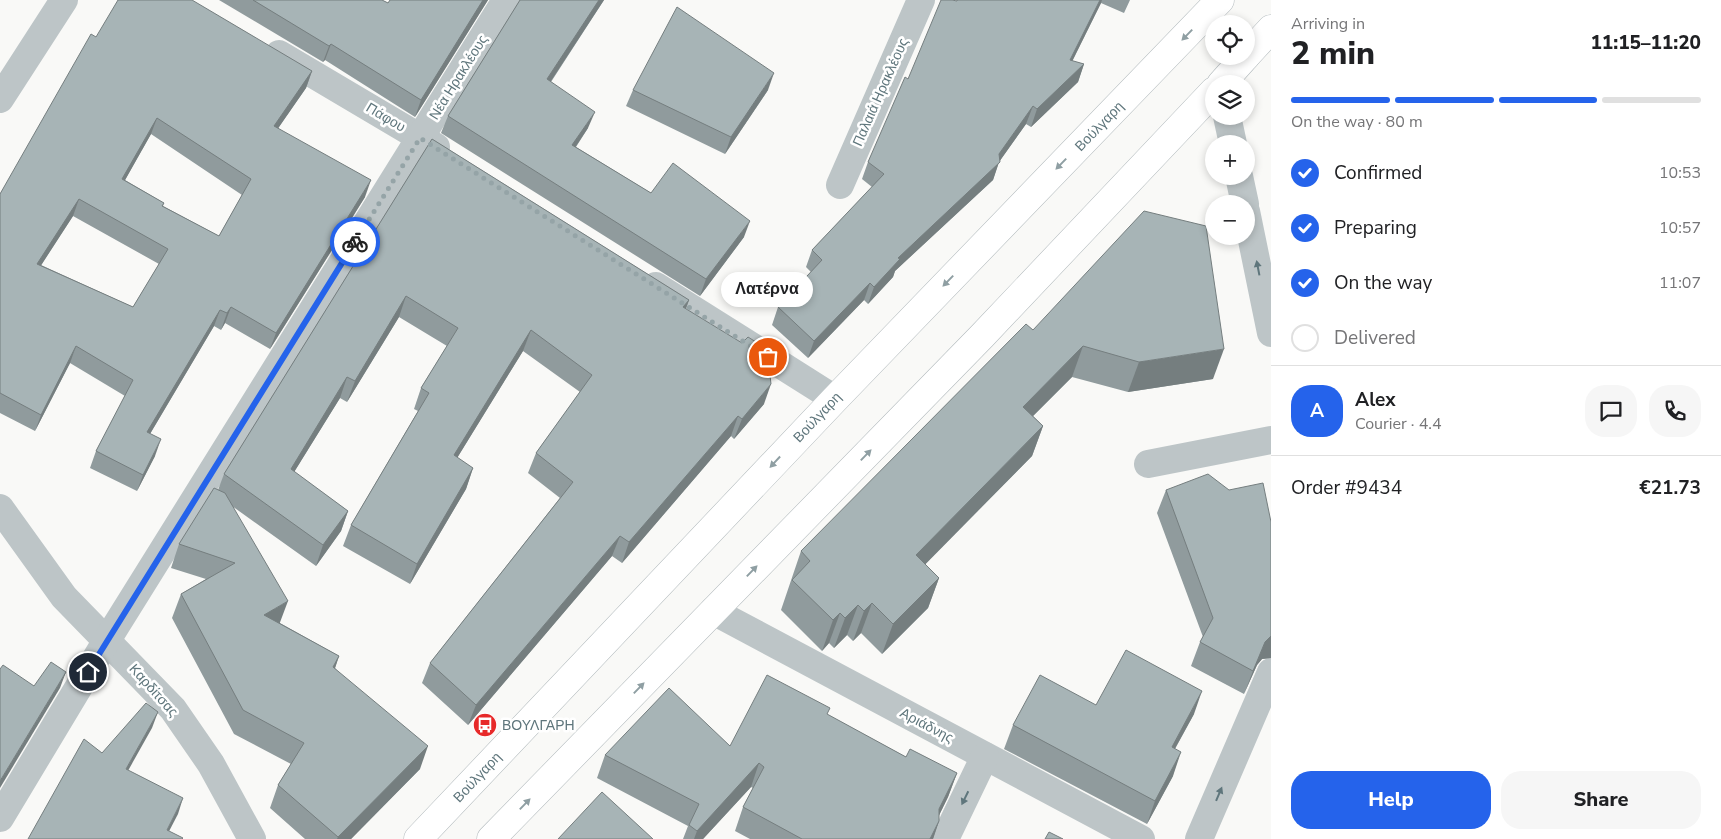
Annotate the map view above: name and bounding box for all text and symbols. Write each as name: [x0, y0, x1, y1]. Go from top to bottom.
text: Arriving in: [1291, 13, 1365, 35]
map controls: [1205, 15, 1255, 245]
button: locate: [1205, 15, 1255, 65]
one-way arrow: [1181, 29, 1193, 41]
text: 11:15–11:20: [1590, 30, 1701, 56]
street label: Νέα Ηρακλέους: [425, 31, 492, 123]
text: 2 min: [1291, 32, 1375, 75]
street label: Παλαιά Ηρακλέους: [848, 35, 913, 149]
button: layers: [1205, 75, 1255, 125]
street label: Βούλγαρη: [1071, 97, 1128, 155]
street label: Πάφου: [363, 98, 409, 137]
text: On the way · 80 m: [1291, 111, 1423, 133]
button: +: [1205, 135, 1255, 185]
one-way arrow: [1055, 158, 1067, 170]
icon: check: [1291, 159, 1319, 187]
text: Confirmed: [1334, 160, 1422, 186]
text: 10:53: [1659, 162, 1701, 184]
button: −: [1205, 195, 1255, 245]
icon: check: [1291, 214, 1319, 242]
text: Preparing: [1334, 215, 1417, 241]
courier: [330, 217, 380, 267]
text: 10:57: [1659, 217, 1701, 239]
icon: bike: [341, 228, 369, 256]
one-way arrow: [1254, 261, 1262, 276]
icon: check: [1291, 269, 1319, 297]
text: On the way: [1334, 270, 1432, 296]
callout: Λατέρνα: [722, 272, 814, 307]
text: 11:07: [1659, 272, 1701, 294]
one-way arrow: [942, 275, 954, 287]
text: Λατέρνα: [735, 278, 799, 300]
text: Delivered: [1334, 325, 1416, 351]
pin: [747, 336, 789, 378]
icon: bag: [754, 343, 782, 371]
button: chat: [1585, 385, 1637, 437]
button: phone: [1649, 385, 1701, 437]
text: Alex: [1355, 387, 1396, 413]
street label: Βούλγαρη: [789, 388, 846, 447]
text: A: [1310, 398, 1324, 424]
text: Courier · 4.4: [1355, 413, 1441, 435]
one-way arrow: [860, 449, 872, 461]
one-way arrow: [769, 455, 781, 467]
text: Order #9434: [1291, 475, 1402, 501]
text: €21.73: [1639, 475, 1701, 501]
one-way arrow: [746, 565, 758, 577]
pin: [67, 651, 109, 693]
icon: home: [74, 658, 102, 686]
street label: Καρδίτσας: [125, 660, 183, 721]
one-way arrow: [633, 682, 645, 694]
street label: Αριάδνης: [897, 703, 957, 748]
bus stop icon: ΒΟΥΛΓΑΡΗ: [472, 712, 498, 738]
place label: ΒΟΥΛΓΑΡΗ: [502, 716, 575, 735]
street label: Βούλγαρη: [449, 748, 506, 807]
button: Help: [1291, 771, 1491, 829]
button: Share: [1501, 771, 1701, 829]
one-way arrow: [1215, 787, 1223, 801]
one-way arrow: [961, 790, 970, 805]
one-way arrow: [519, 798, 531, 810]

